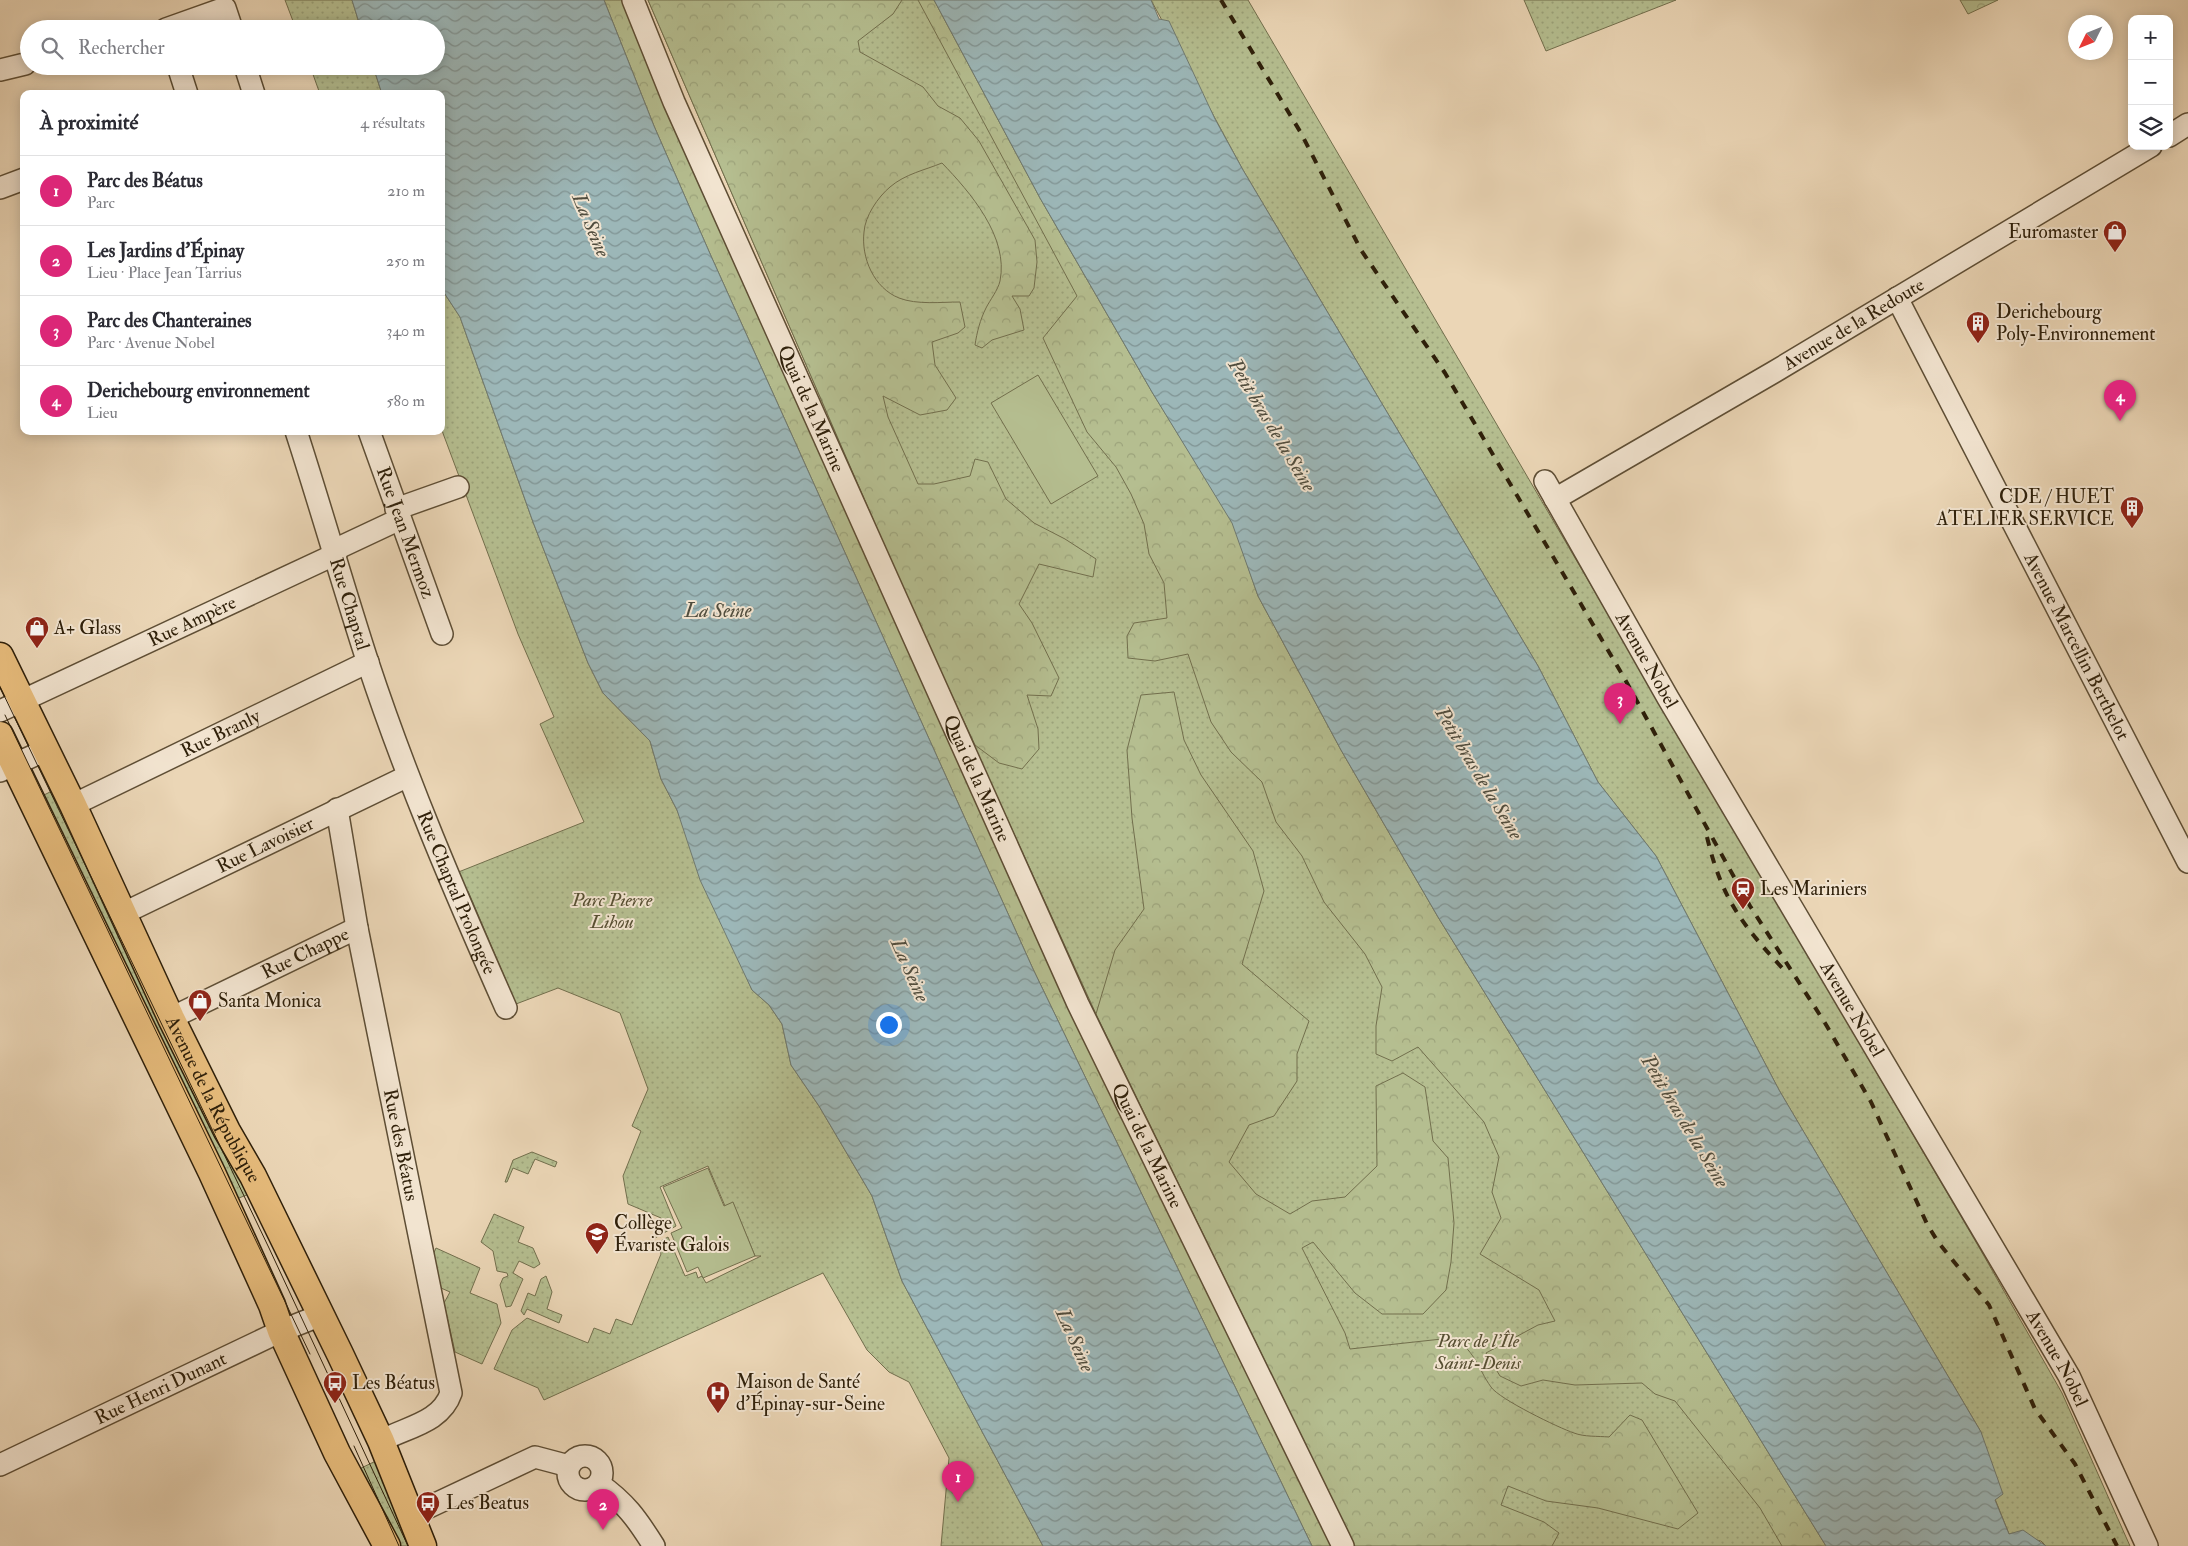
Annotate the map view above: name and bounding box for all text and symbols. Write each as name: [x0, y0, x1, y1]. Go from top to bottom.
north arrow: [2068, 15, 2113, 60]
map controls: [2128, 15, 2173, 150]
button: +: [2128, 15, 2173, 60]
search box: [20, 20, 445, 75]
icon: search: [38, 34, 66, 62]
text: Rechercher: [78, 36, 165, 60]
button: −: [2128, 60, 2173, 105]
button: layers: [2128, 105, 2173, 150]
text: À proximité: [40, 109, 138, 136]
text: 4 résultats: [360, 113, 425, 133]
text: Parc des Béatus: [87, 169, 203, 193]
text: 1: [53, 181, 59, 201]
text: 210 m: [387, 181, 425, 201]
water label: La Seine: [566, 188, 616, 261]
text: Parc: [87, 193, 115, 213]
shop icon: Euromaster: [2102, 219, 2128, 253]
place label: Euromaster: [2008, 220, 2098, 244]
text: Les Jardins d'Épinay: [87, 239, 244, 263]
text: 2: [52, 251, 60, 271]
text: 250 m: [386, 251, 425, 271]
text: Lieu · Place Jean Tarrius: [87, 263, 242, 283]
street label: Avenue de la Redoute: [1778, 273, 1929, 376]
place label: Derichebourg Poly-Environnement: [1996, 300, 2155, 346]
text: Parc des Chanteraines: [87, 309, 252, 333]
building icon: Derichebourg Poly-Environnement: [1965, 310, 1991, 344]
text: 3: [53, 321, 59, 341]
text: 340 m: [386, 321, 425, 341]
text: Parc · Avenue Nobel: [87, 333, 215, 353]
street label: Quai de la Marine: [772, 341, 850, 476]
water label: Petit bras de la Seine: [1222, 353, 1322, 496]
text: Derichebourg environnement: [87, 379, 310, 403]
pin: 4: [2104, 380, 2136, 421]
text: 4: [52, 391, 60, 411]
text: 580 m: [386, 391, 425, 411]
text: Lieu: [87, 403, 118, 423]
street label: Rue Jean Mermoz: [371, 463, 440, 602]
place label: CDE / HUET ATELIER SERVICE: [1936, 485, 2114, 531]
building icon: CDE / HUET ATELIER SERVICE: [2119, 495, 2145, 529]
street label: Avenue Marcellin Berthelot: [2018, 548, 2135, 744]
street label: Rue Chaptal: [324, 555, 375, 653]
street label: Rue Ampère: [144, 590, 240, 652]
water label: La Seine: [683, 598, 752, 623]
street label: Avenue Nobel: [1609, 607, 1683, 713]
shop icon: A+ Glass: [24, 615, 50, 649]
place label: A+ Glass: [53, 616, 121, 640]
pin: 3: [1604, 683, 1636, 724]
water label: Petit bras de la Seine: [1429, 701, 1529, 844]
street label: Rue Branly: [177, 704, 265, 763]
street label: Quai de la Marine: [938, 711, 1016, 846]
street label: Rue Chaptal Prolongée: [411, 807, 502, 978]
street label: Rue Lavoisier: [213, 811, 318, 879]
station icon: Les Mariniers: [1730, 876, 1756, 910]
place label: Les Mariniers: [1760, 877, 1867, 901]
park label: Parc Pierre Lihou: [571, 888, 653, 934]
street label: Rue Chappe: [258, 922, 353, 984]
water label: La Seine: [885, 933, 935, 1006]
street label: Avenue Nobel: [1814, 956, 1890, 1061]
shop icon: Santa Monica: [187, 988, 213, 1022]
place label: Santa Monica: [218, 989, 322, 1013]
street label: Avenue de la République: [160, 1011, 266, 1187]
your location: [876, 1012, 902, 1038]
water label: Petit bras de la Seine: [1635, 1049, 1735, 1192]
street label: Quai de la Marine: [1106, 1079, 1188, 1212]
street label: Rue des Béatus: [378, 1087, 424, 1203]
place label: Collège Évariste Galois: [614, 1211, 729, 1257]
school or university icon: Collège Évariste Galois: [584, 1221, 610, 1255]
water label: La Seine: [1050, 1303, 1100, 1376]
street label: Avenue Nobel: [2020, 1305, 2093, 1410]
park label: Parc de l'Île Saint-Denis: [1434, 1329, 1522, 1375]
street label: Rue Henri Dunant: [91, 1347, 230, 1430]
bus stop icon: Les Béatus: [322, 1370, 348, 1404]
place label: Maison de Santé d'Épinay-sur-Seine: [736, 1370, 885, 1417]
place label: Les Béatus: [352, 1371, 435, 1395]
hospital icon: Maison de Santé d'Épinay-sur-Seine: [705, 1380, 731, 1414]
pin: 1: [942, 1461, 974, 1502]
pin: 2: [587, 1489, 619, 1530]
bus stop icon: Les Beatus: [415, 1490, 441, 1524]
place label: Les Beatus: [446, 1491, 529, 1515]

